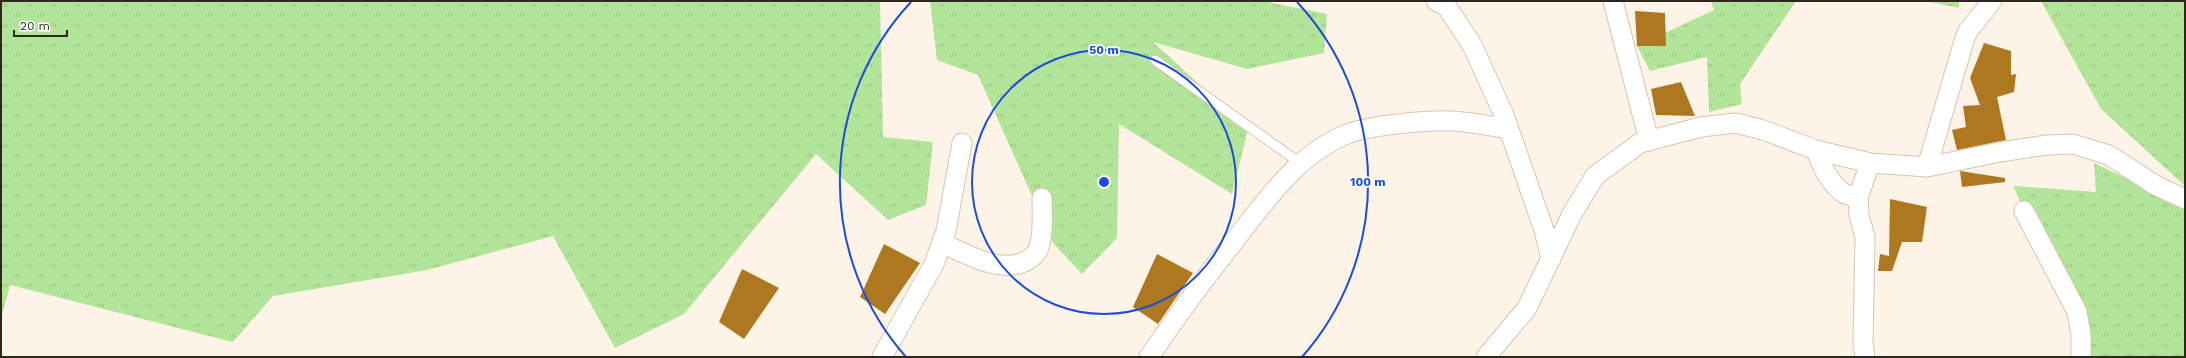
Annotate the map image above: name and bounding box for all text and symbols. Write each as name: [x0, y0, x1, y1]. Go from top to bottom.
scale bar: [14, 12, 67, 38]
text: 20 m: [20, 19, 50, 33]
text: 50 m: [1089, 43, 1119, 57]
centre of rings: [1097, 175, 1111, 189]
text: 100 m: [1350, 175, 1386, 189]

